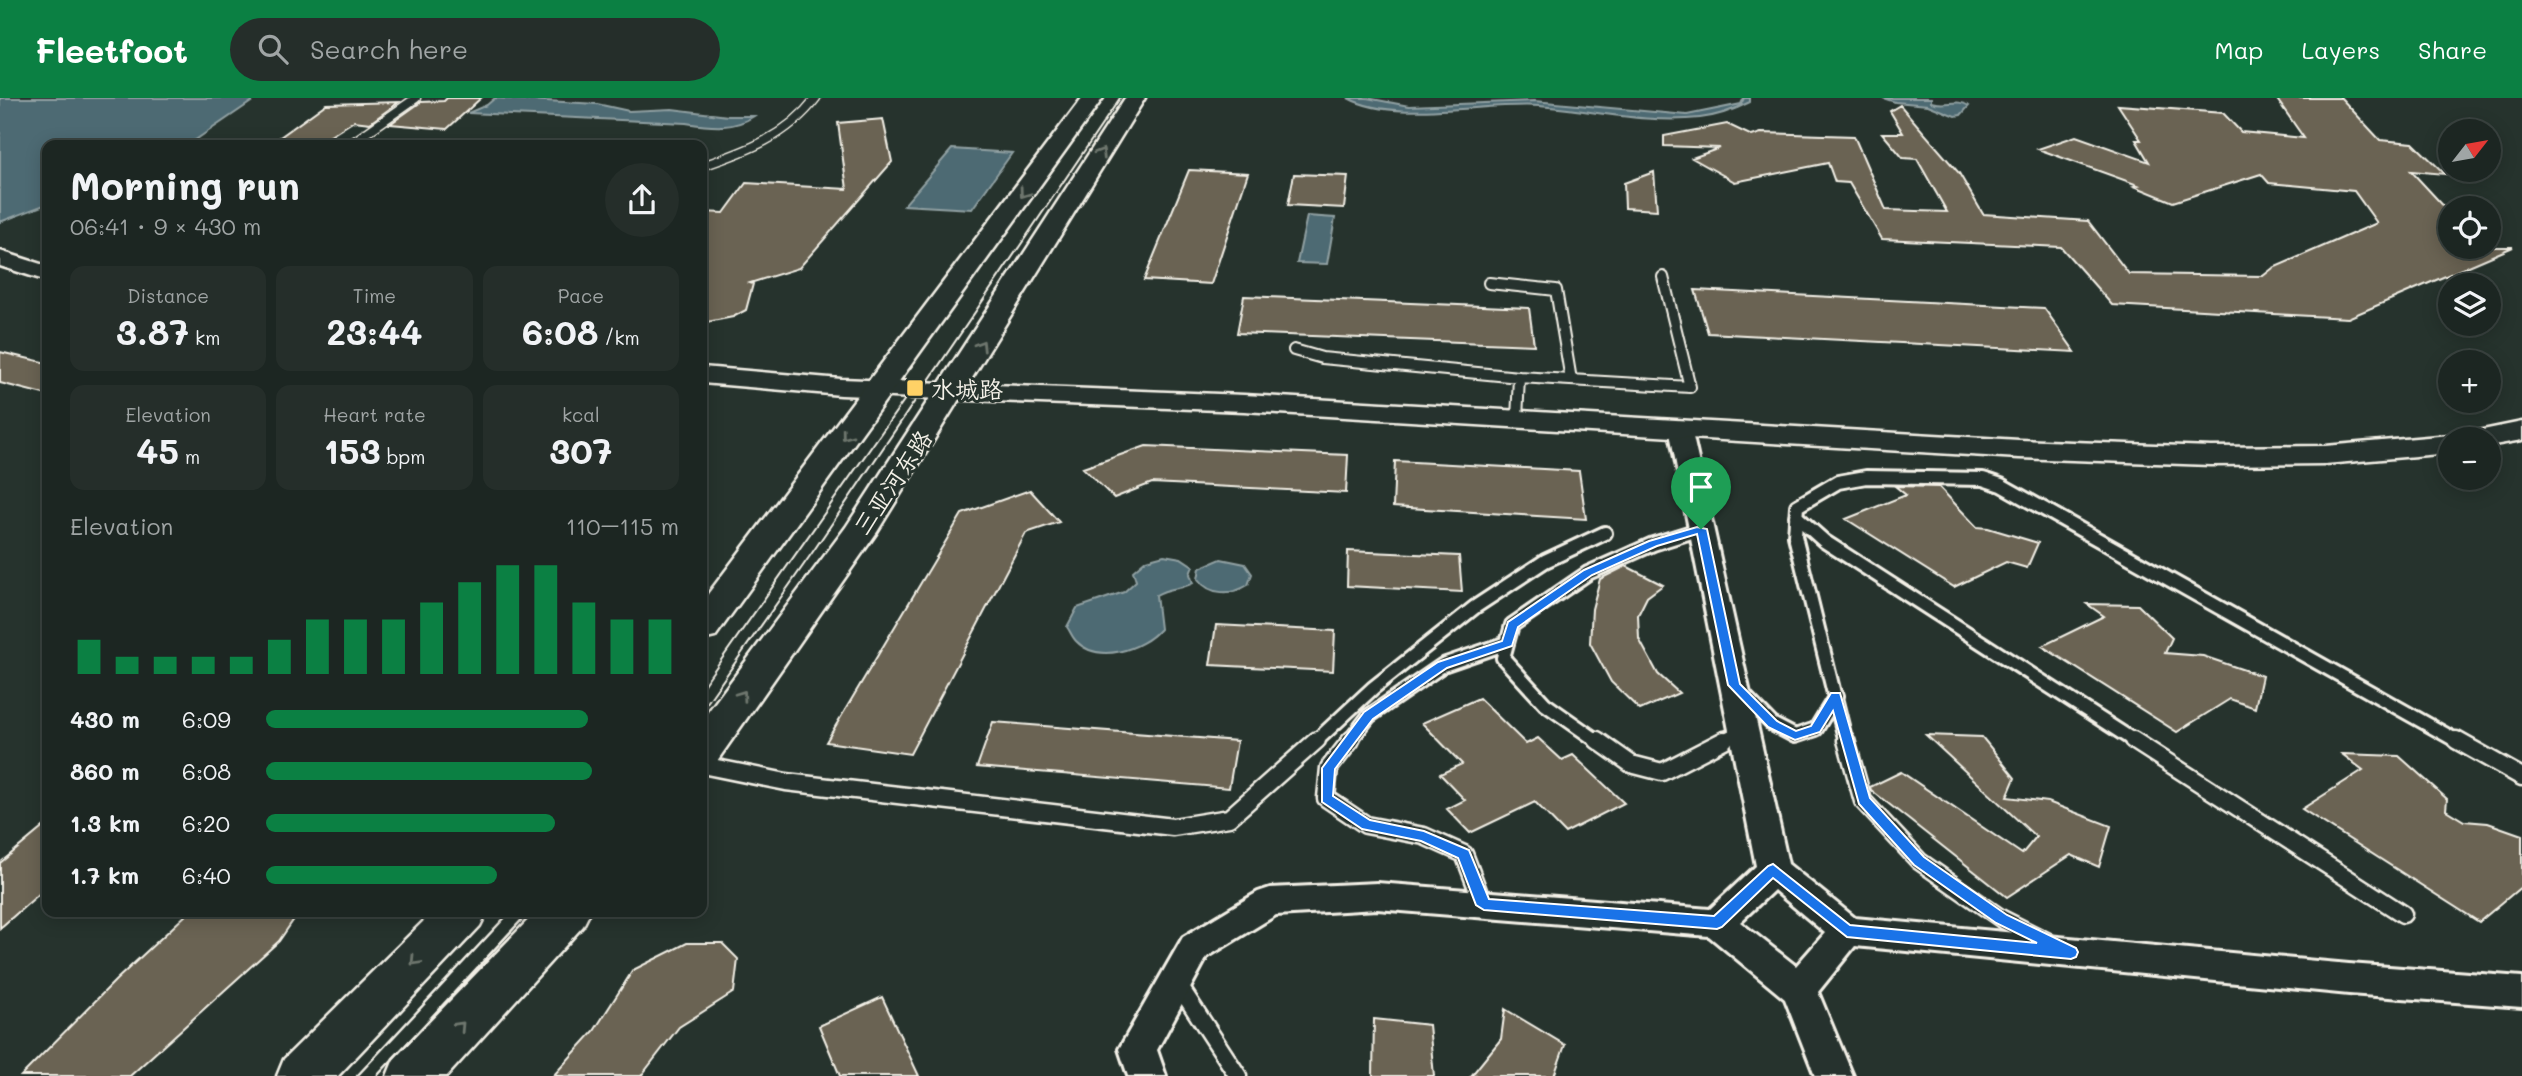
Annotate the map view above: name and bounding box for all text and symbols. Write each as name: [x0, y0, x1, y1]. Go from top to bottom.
search box: [230, 18, 720, 81]
text: Fleetfoot: [35, 28, 188, 71]
icon: search: [254, 30, 292, 68]
text: Search here: [310, 32, 468, 66]
text: Map: [2215, 34, 2263, 65]
text: Layers: [2301, 34, 2380, 65]
text: Share: [2418, 34, 2487, 65]
north arrow: [2438, 119, 2501, 182]
map controls: [2438, 119, 2501, 490]
one-way arrow: [1093, 147, 1106, 160]
text: Morning run: [70, 160, 300, 210]
button: share: [605, 163, 679, 237]
one-way arrow: [1020, 185, 1032, 198]
button: locate: [2438, 196, 2501, 259]
text: 06:41 · 9 × 430 m: [70, 211, 261, 241]
button: layers: [2438, 273, 2501, 336]
text: Distance: [127, 283, 209, 308]
text: Time: [353, 283, 396, 308]
text: Pace: [558, 283, 604, 308]
text: 3.87: [116, 308, 189, 354]
text: 23:44: [326, 308, 423, 354]
text: 6:08: [522, 308, 598, 354]
text: km: [189, 325, 220, 350]
text: /km: [598, 325, 640, 350]
one-way arrow: [972, 340, 985, 353]
button: +: [2438, 350, 2501, 413]
place label: 水城路: [931, 373, 1003, 404]
marker: 水城路: [905, 378, 925, 398]
text: Elevation: [126, 402, 211, 427]
text: Heart rate: [323, 402, 426, 427]
text: kcal: [562, 402, 600, 427]
street label: 三亚河东路: [846, 424, 938, 540]
text: 45: [136, 427, 179, 473]
text: 153: [323, 427, 380, 473]
text: 307: [549, 427, 612, 473]
one-way arrow: [841, 427, 854, 440]
button: −: [2438, 427, 2501, 490]
text: m: [179, 444, 200, 469]
text: bpm: [380, 444, 426, 469]
pin: [1671, 457, 1731, 529]
icon: arrive: [1682, 468, 1720, 506]
text: Elevation: [70, 511, 173, 541]
text: 110–115 m: [566, 511, 679, 541]
one-way arrow: [734, 691, 747, 703]
text: 430 m: [70, 704, 140, 734]
text: 6:09: [182, 704, 231, 734]
text: 860 m: [70, 756, 140, 786]
text: 6:08: [182, 756, 231, 786]
text: 1.3 km: [70, 808, 140, 838]
text: 6:20: [182, 808, 230, 838]
text: 1.7 km: [70, 860, 139, 890]
text: 6:40: [182, 860, 231, 890]
one-way arrow: [411, 953, 424, 966]
one-way arrow: [452, 1021, 464, 1034]

